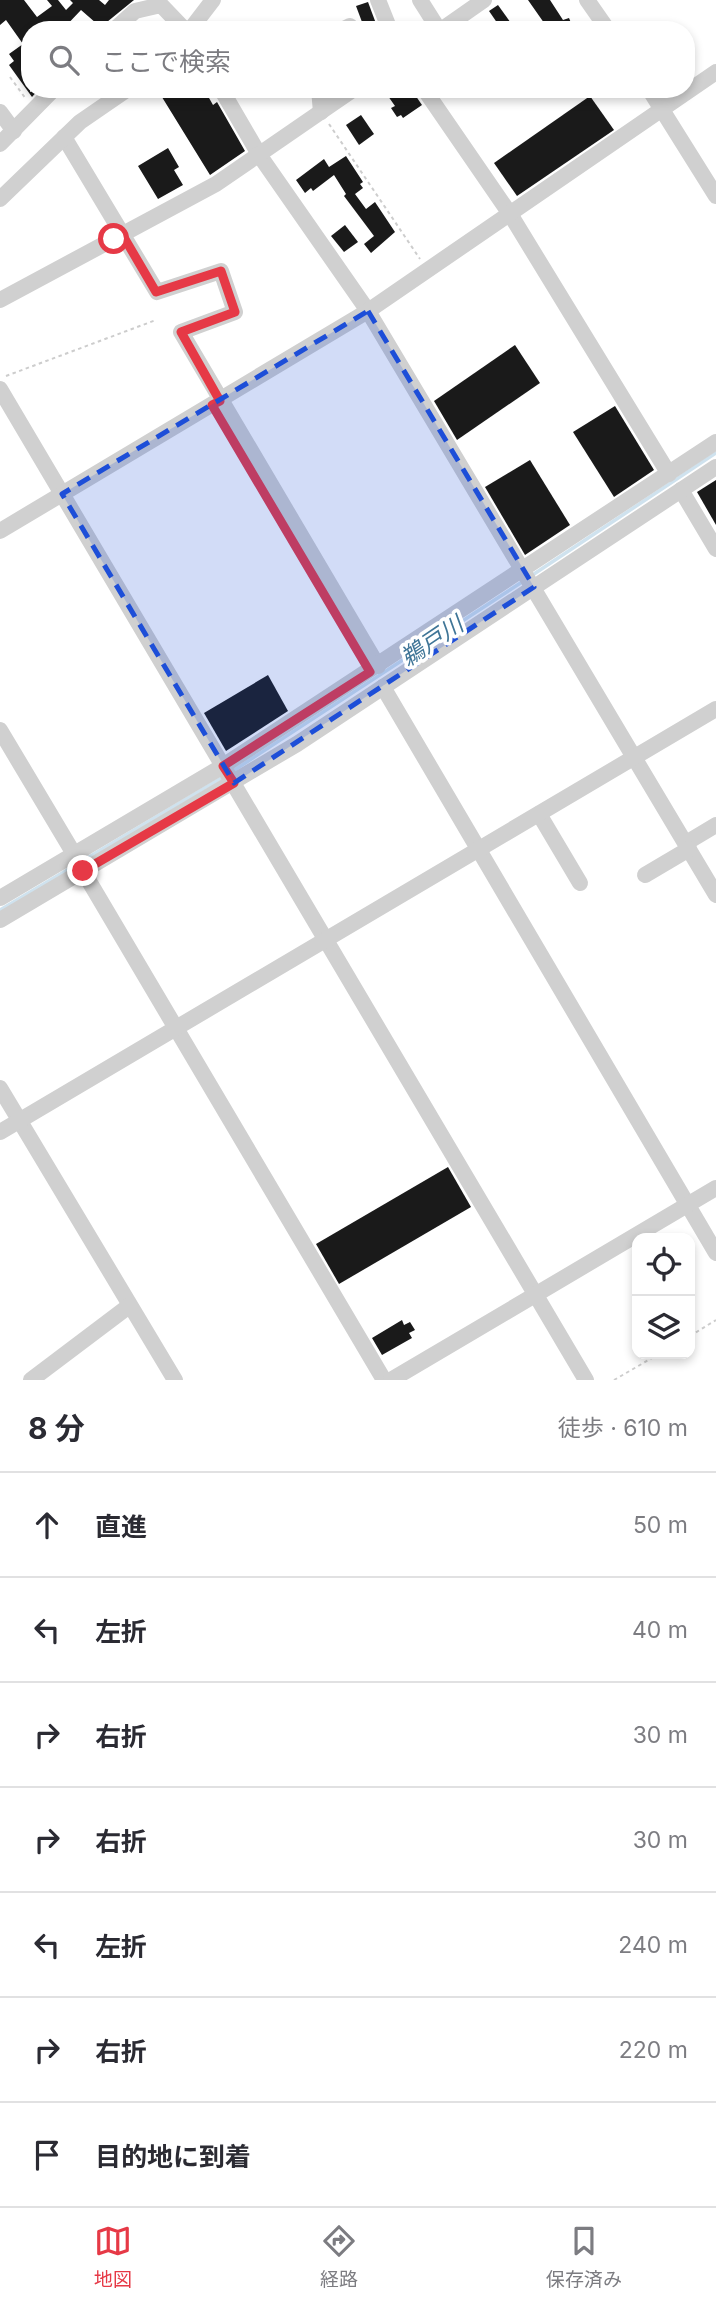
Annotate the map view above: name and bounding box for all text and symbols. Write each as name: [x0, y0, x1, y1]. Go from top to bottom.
search box: [21, 21, 695, 98]
icon: search: [45, 41, 83, 79]
text: ここで検索: [101, 46, 231, 77]
route start: [98, 223, 129, 254]
water label: 鵜戸川: [396, 608, 471, 672]
route end: [67, 855, 98, 886]
map controls: [632, 1233, 695, 1359]
button: locate: [632, 1233, 695, 1296]
button: layers: [632, 1296, 695, 1359]
text: 8 分: [28, 1410, 85, 1446]
text: 徒歩 · 610 m: [558, 1414, 688, 1442]
icon: ahead: [28, 1506, 66, 1544]
text: 直進: [95, 1511, 147, 1542]
text: 50 m: [633, 1511, 688, 1539]
icon: left: [28, 1611, 66, 1649]
text: 左折: [95, 1616, 147, 1647]
text: 40 m: [632, 1616, 688, 1644]
icon: right: [28, 1716, 66, 1754]
text: 右折: [95, 1721, 147, 1752]
text: 30 m: [633, 1721, 688, 1749]
icon: right: [28, 1821, 66, 1859]
text: 右折: [95, 1826, 147, 1857]
text: 30 m: [633, 1826, 688, 1854]
icon: left: [28, 1926, 66, 1964]
text: 左折: [95, 1931, 147, 1962]
text: 240 m: [618, 1931, 688, 1959]
icon: right: [28, 2031, 66, 2069]
text: 右折: [95, 2036, 147, 2067]
text: 220 m: [619, 2036, 688, 2064]
icon: arrive: [28, 2136, 66, 2174]
text: 目的地に到着: [95, 2141, 251, 2172]
tab: 地図: [94, 2222, 132, 2291]
tab: 経路: [320, 2222, 358, 2291]
tab: 保存済み: [546, 2222, 622, 2291]

